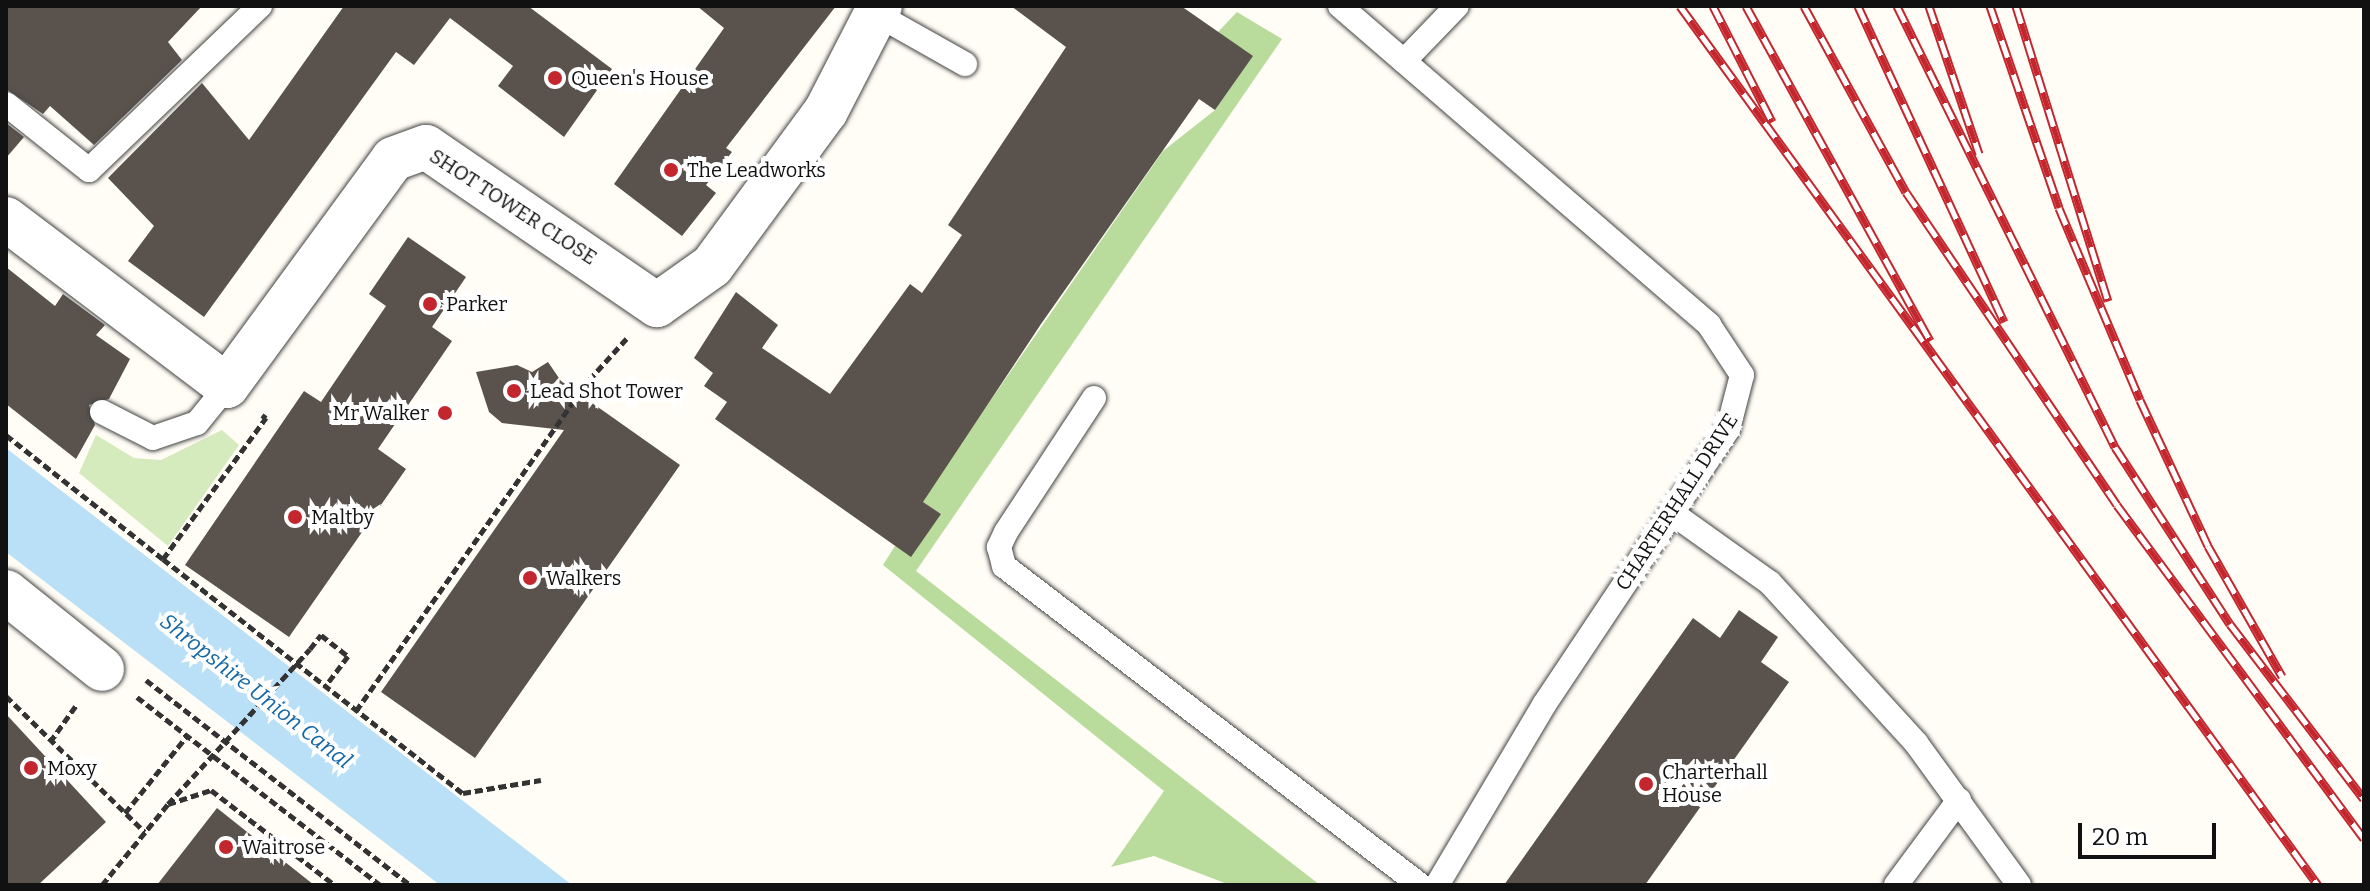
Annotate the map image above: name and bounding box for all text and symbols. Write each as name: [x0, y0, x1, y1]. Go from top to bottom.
place label: Queen's House: [571, 66, 709, 90]
marker: Queen's House: [546, 69, 564, 87]
street label: SHOT TOWER CLOSE: [425, 144, 601, 270]
place label: The Leadworks: [687, 158, 826, 182]
marker: The Leadworks: [662, 161, 680, 179]
place label: Parker: [446, 292, 507, 316]
marker: Parker: [421, 295, 439, 313]
place label: Lead Shot Tower: [530, 379, 683, 403]
marker: Lead Shot Tower: [505, 382, 523, 400]
place label: Mr Walker: [332, 401, 429, 425]
marker: Mr Walker: [436, 404, 454, 422]
street label: CHARTERHALL DRIVE: [1611, 409, 1743, 595]
place label: Maltby: [311, 505, 374, 529]
marker: Maltby: [286, 508, 304, 526]
place label: Walkers: [546, 566, 621, 590]
marker: Walkers: [521, 569, 539, 587]
water label: Shropshire Union Canal: [155, 608, 357, 774]
place label: Moxy: [47, 756, 97, 780]
marker: Moxy: [22, 759, 40, 777]
place label: Charterhall House: [1662, 760, 1768, 807]
marker: Charterhall House: [1637, 775, 1655, 793]
scale bar: [2082, 807, 2220, 857]
text: 20 m: [2092, 823, 2148, 851]
place label: Waitrose: [242, 835, 325, 859]
marker: Waitrose: [217, 838, 235, 856]

